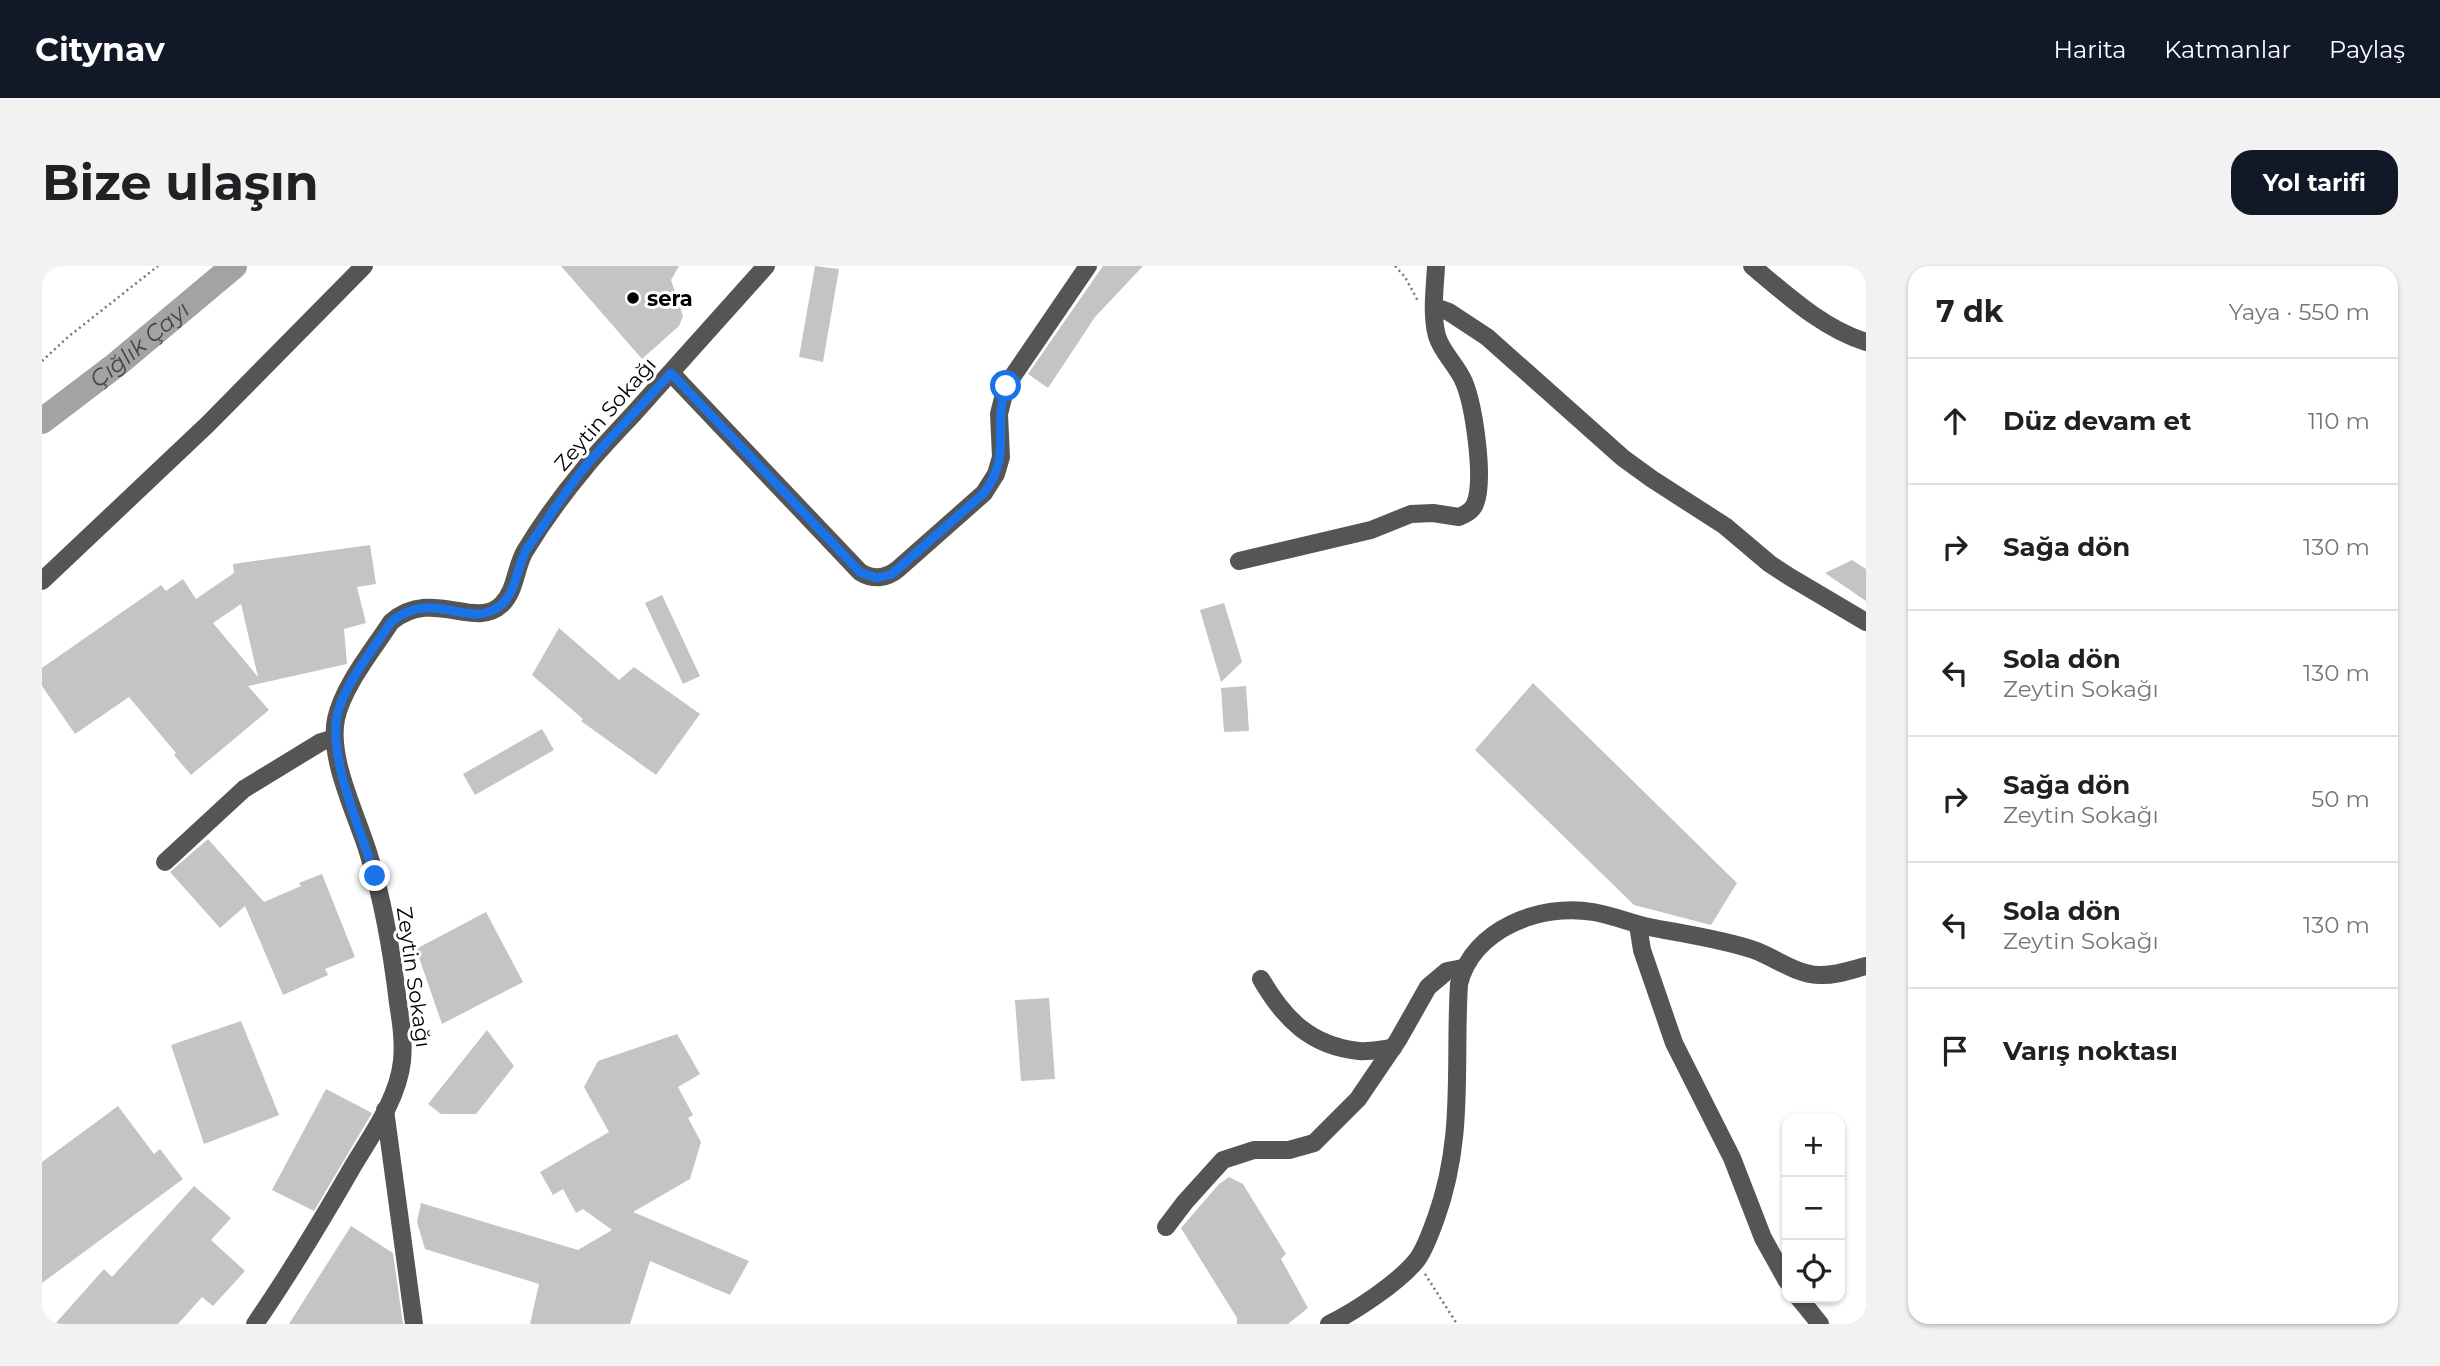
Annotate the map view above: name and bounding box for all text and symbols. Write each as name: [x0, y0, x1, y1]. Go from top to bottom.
text: Citynav: [35, 29, 165, 69]
text: Harita: [2054, 35, 2126, 64]
text: Katmanlar: [2164, 35, 2291, 64]
text: Paylaş: [2329, 35, 2405, 64]
button: Yol tarifi: [2231, 150, 2398, 215]
text: Bize ulaşın: [42, 153, 319, 212]
place label: sera: [647, 286, 693, 311]
marker: sera: [625, 290, 641, 306]
text: 7 dk: [1936, 293, 2004, 330]
water label: Çığlık Çayı: [84, 295, 195, 394]
text: Yaya · 550 m: [2229, 298, 2370, 326]
street label: Zeytin Sokağı: [549, 352, 661, 476]
route start: [990, 370, 1021, 401]
icon: ahead: [1936, 402, 1974, 440]
text: Düz devam et: [2003, 405, 2191, 437]
text: 110 m: [2308, 407, 2370, 435]
icon: right: [1936, 528, 1974, 566]
text: Sağa dön: [2003, 531, 2130, 563]
text: 130 m: [2303, 533, 2370, 561]
text: Sola dön: [2003, 643, 2121, 675]
icon: left: [1936, 654, 1974, 692]
text: 130 m: [2303, 659, 2370, 687]
text: Zeytin Sokağı: [2003, 675, 2159, 703]
text: Sağa dön: [2003, 769, 2130, 801]
icon: right: [1936, 780, 1974, 818]
text: 50 m: [2311, 785, 2370, 813]
text: Zeytin Sokağı: [2003, 801, 2159, 829]
route end: [359, 860, 390, 891]
text: Sola dön: [2003, 895, 2121, 927]
street label: Zeytin Sokağı: [392, 905, 436, 1049]
icon: left: [1936, 906, 1974, 944]
text: 130 m: [2303, 911, 2370, 939]
text: Zeytin Sokağı: [2003, 927, 2159, 955]
icon: arrive: [1936, 1032, 1974, 1070]
text: Varış noktası: [2003, 1035, 2178, 1067]
map controls: [1782, 1114, 1845, 1303]
button: +: [1782, 1114, 1845, 1177]
button: −: [1782, 1177, 1845, 1240]
button: locate: [1782, 1240, 1845, 1303]

